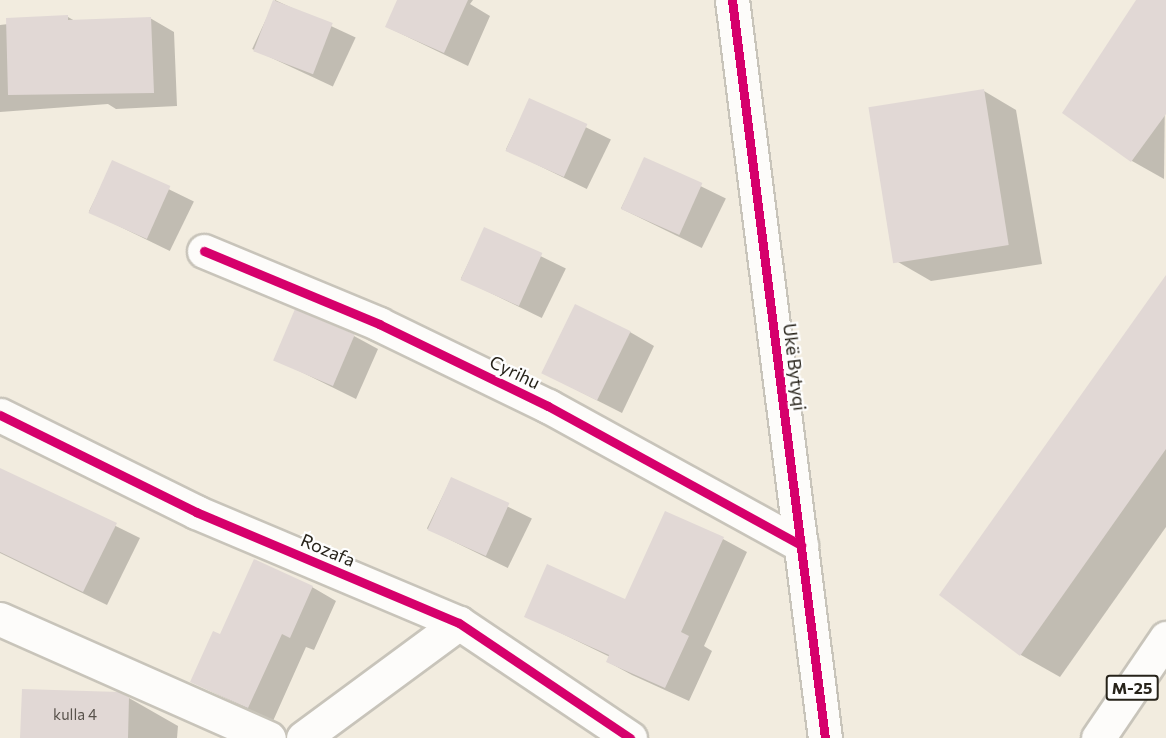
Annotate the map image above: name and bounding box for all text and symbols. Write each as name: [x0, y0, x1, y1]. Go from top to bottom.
street label: Ukë Bytyqi: [779, 322, 811, 412]
street label: Cyrihu: [486, 351, 544, 393]
street label: Rozafa: [298, 529, 358, 571]
road number: M-25: [1105, 675, 1159, 701]
house number: kulla 4: [53, 706, 97, 724]

